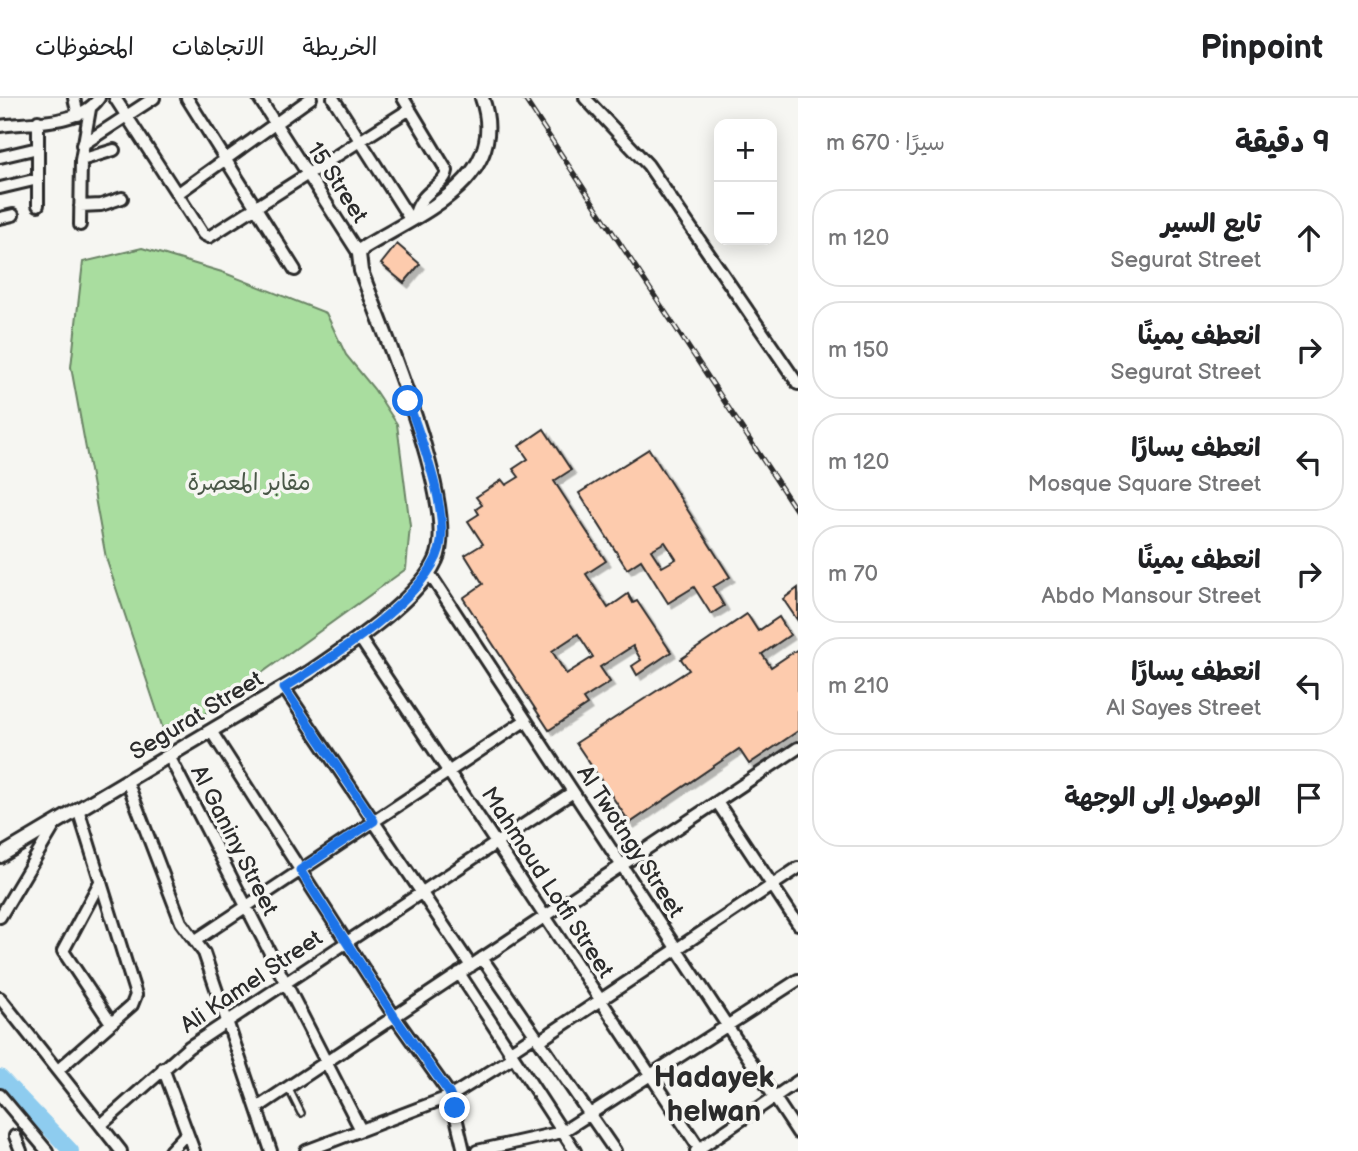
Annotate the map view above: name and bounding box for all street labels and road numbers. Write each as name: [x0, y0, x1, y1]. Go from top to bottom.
street label: 15 Street: [301, 137, 374, 228]
street label: Segurat Street: [125, 665, 268, 767]
street label: Al Twotngy Street: [571, 760, 690, 923]
street label: Al Ganiny Street: [184, 761, 284, 920]
street label: Mahmoud Lotfi Street: [475, 782, 619, 983]
street label: Ali Kamel Street: [175, 924, 328, 1040]

